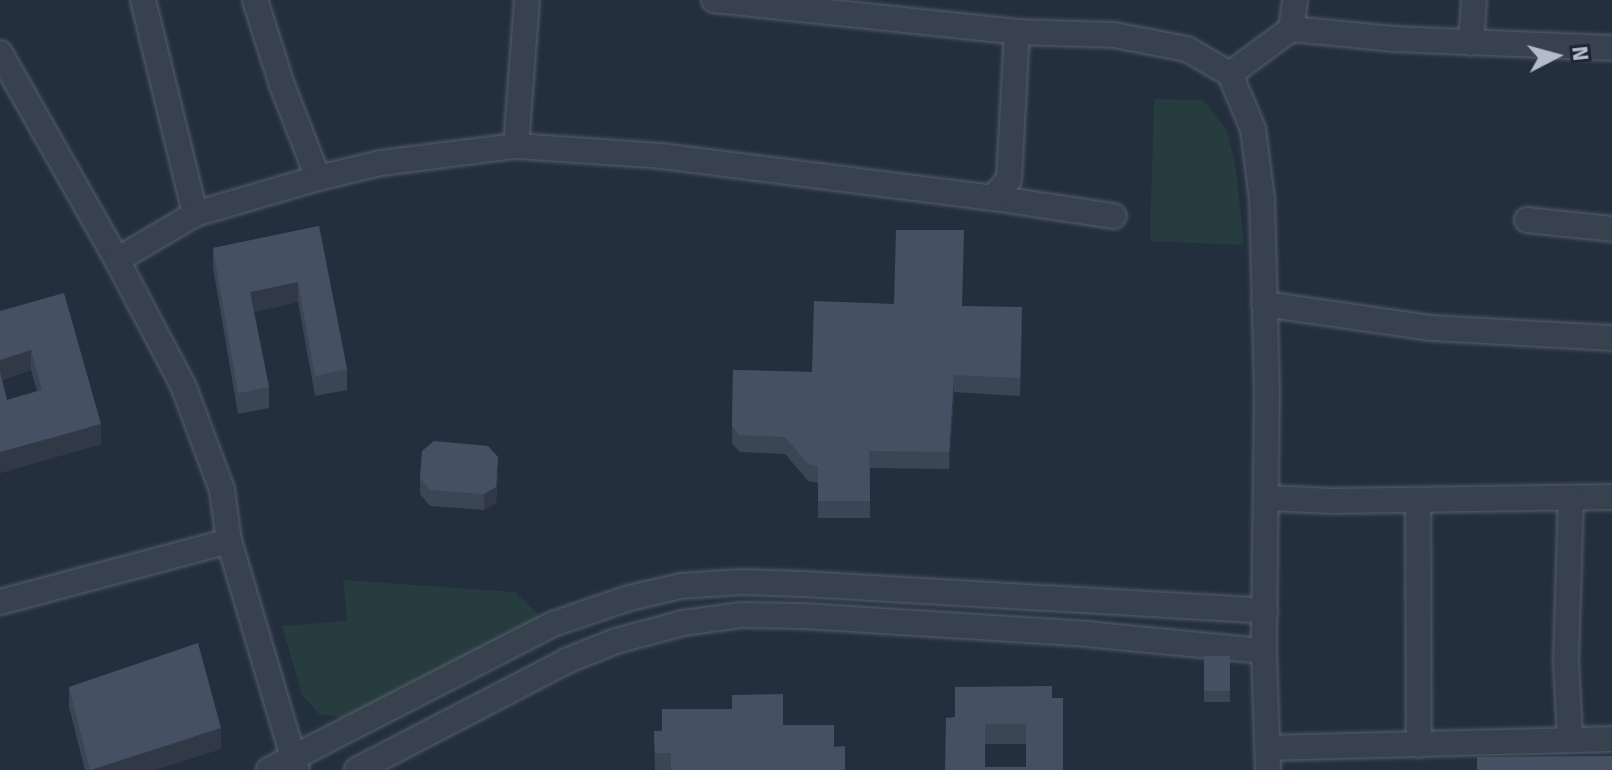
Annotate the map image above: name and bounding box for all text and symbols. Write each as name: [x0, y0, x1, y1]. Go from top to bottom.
north arrow: [1516, 16, 1596, 96]
text: N: [1566, 45, 1595, 62]

